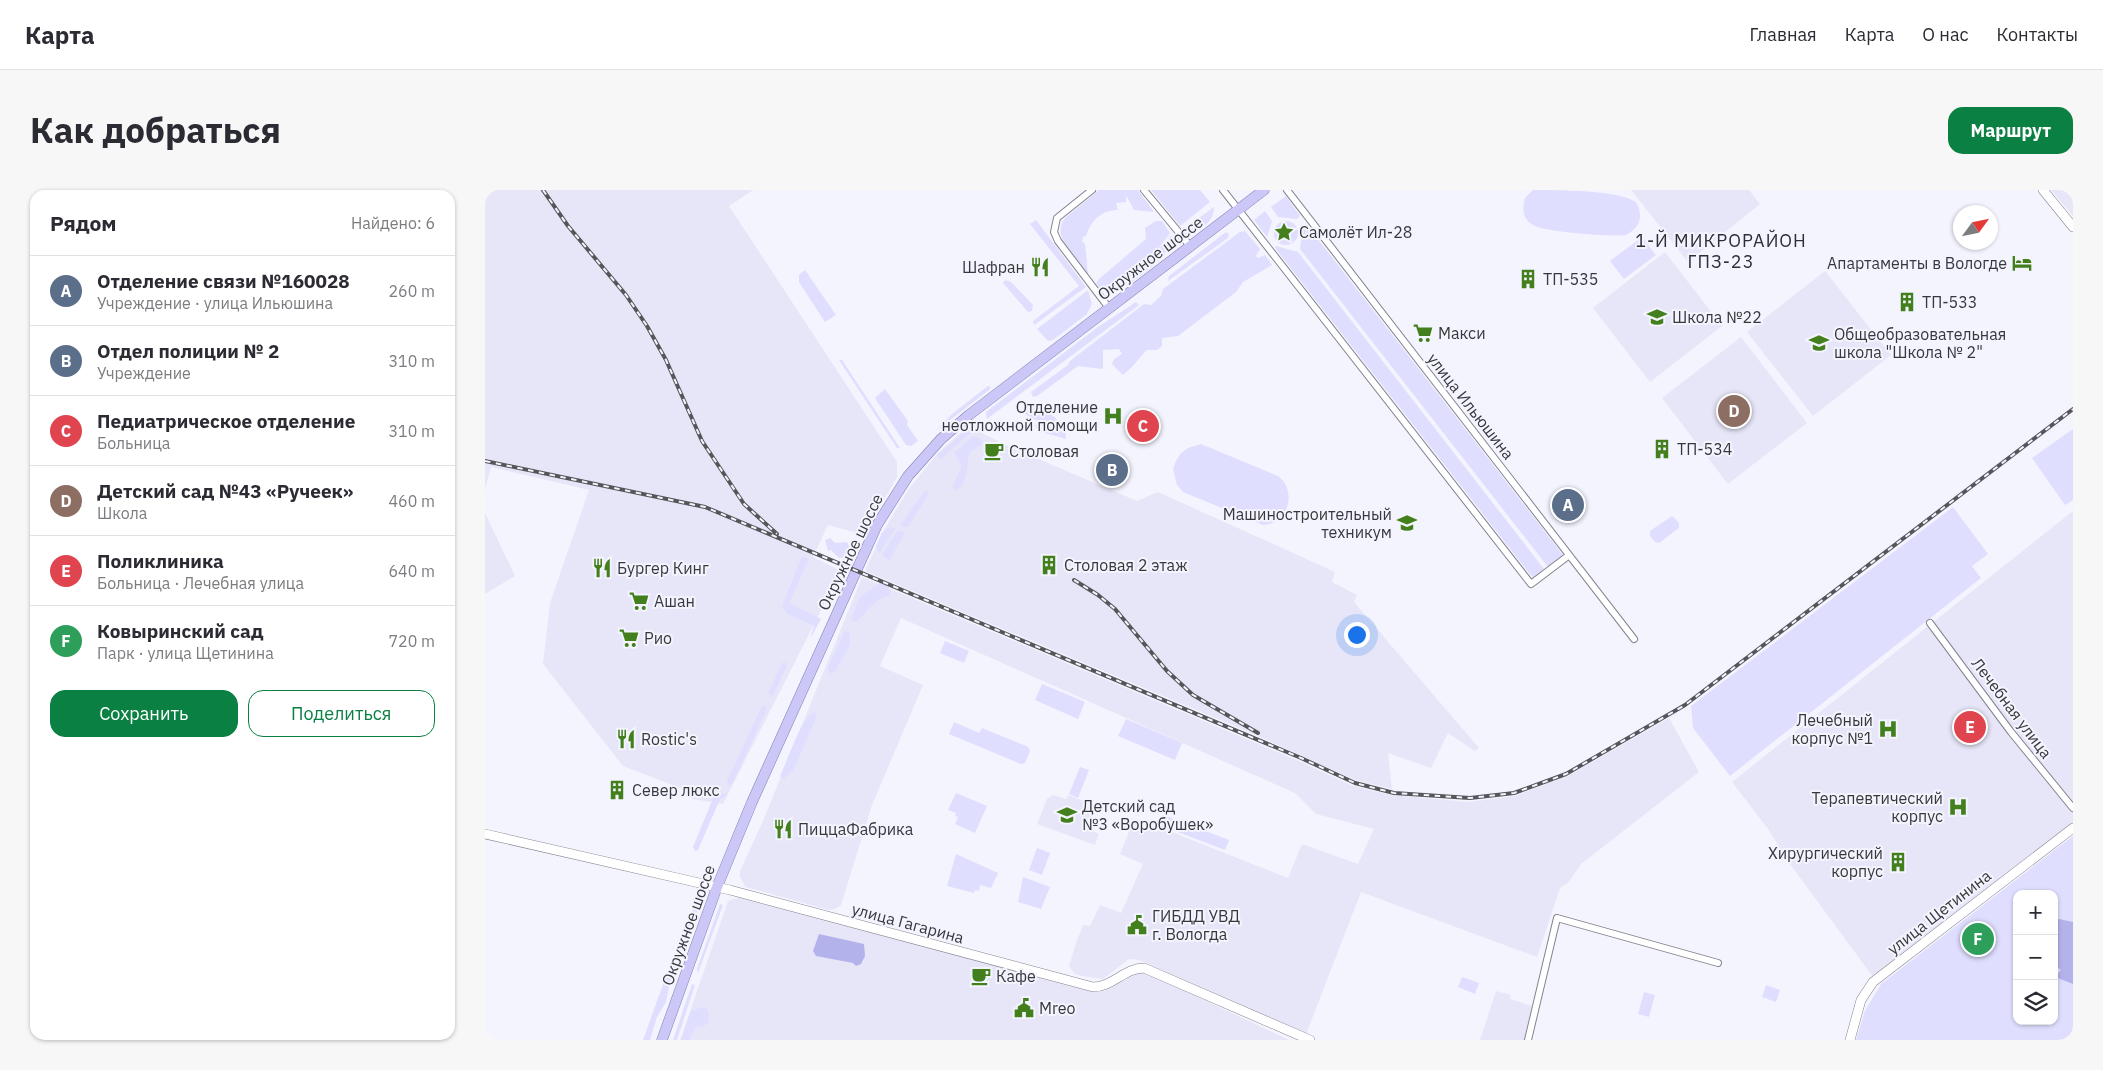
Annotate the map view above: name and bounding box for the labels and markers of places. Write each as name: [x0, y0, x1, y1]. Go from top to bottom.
place icon: Самолёт Ил-28: [1273, 221, 1295, 243]
place label: Самолёт Ил-28: [1299, 222, 1412, 242]
hotel icon: Апартаменты в Вологде: [2011, 252, 2033, 274]
place label: Апартаменты в Вологде: [1827, 253, 2007, 273]
restaurant icon: Шафран: [1029, 256, 1051, 278]
place label: Шафран: [962, 257, 1025, 277]
building icon: ТП-535: [1517, 268, 1539, 290]
place label: ТП-535: [1543, 269, 1598, 289]
building icon: ТП-533: [1896, 291, 1918, 313]
place label: ТП-533: [1922, 292, 1977, 312]
school or university icon: Школа №22: [1646, 306, 1668, 328]
place label: Школа №22: [1672, 307, 1762, 327]
supermarket icon: Макси: [1412, 322, 1434, 344]
place label: Макси: [1438, 323, 1486, 343]
place label: Общеобразовательная школа "Школа № 2": [1834, 324, 2006, 362]
school or university icon: Общеобразовательная школа "Школа № 2": [1808, 332, 1830, 354]
pin: D: [1718, 392, 1750, 430]
place label: Отделение неотложной помощи: [941, 397, 1098, 435]
hospital icon: Отделение неотложной помощи: [1102, 405, 1124, 427]
pin: C: [1127, 407, 1159, 445]
building icon: ТП-534: [1651, 438, 1673, 460]
place label: ТП-534: [1677, 439, 1732, 459]
cafe icon: Столовая: [983, 440, 1005, 462]
place label: Столовая: [1009, 441, 1079, 461]
pin: B: [1096, 451, 1128, 489]
pin: A: [1552, 486, 1584, 524]
place label: Машиностроительный техникум: [1223, 504, 1392, 542]
school or university icon: Машиностроительный техникум: [1396, 512, 1418, 534]
building icon: Столовая 2 этаж: [1038, 554, 1060, 576]
place label: Столовая 2 этаж: [1064, 555, 1187, 575]
restaurant icon: Бургер Кинг: [591, 557, 613, 579]
place label: Бургер Кинг: [617, 558, 709, 578]
supermarket icon: Ашан: [628, 590, 650, 612]
place label: Ашан: [654, 591, 695, 611]
supermarket icon: Рио: [618, 627, 640, 649]
place label: Рио: [644, 628, 672, 648]
pin: E: [1954, 708, 1986, 746]
place label: Лечебный корпус №1: [1791, 710, 1873, 748]
hospital icon: Лечебный корпус №1: [1877, 718, 1899, 740]
restaurant icon: Rostic's: [615, 728, 637, 750]
place label: Rostic's: [641, 729, 697, 749]
building icon: Север люкс: [606, 779, 628, 801]
place label: Север люкс: [632, 780, 720, 800]
place label: Терапевтический корпус: [1812, 788, 1943, 826]
place label: Детский сад №3 «Воробушек»: [1082, 796, 1213, 834]
hospital icon: Терапевтический корпус: [1947, 796, 1969, 818]
school or university icon: Детский сад №3 «Воробушек»: [1056, 804, 1078, 826]
restaurant icon: ПиццаФабрика: [772, 818, 794, 840]
place label: ПиццаФабрика: [798, 819, 914, 839]
place label: Хирургический корпус: [1768, 843, 1883, 881]
building icon: Хирургический корпус: [1887, 851, 1909, 873]
place label: ГИБДД УВД г. Вологда: [1152, 906, 1240, 944]
public building icon: ГИБДД УВД г. Вологда: [1126, 914, 1148, 936]
pin: F: [1962, 920, 1994, 958]
cafe icon: Кафе: [970, 965, 992, 987]
place label: Кафе: [996, 966, 1036, 986]
public building icon: Mreo: [1013, 997, 1035, 1019]
place label: Mreo: [1039, 998, 1076, 1018]

